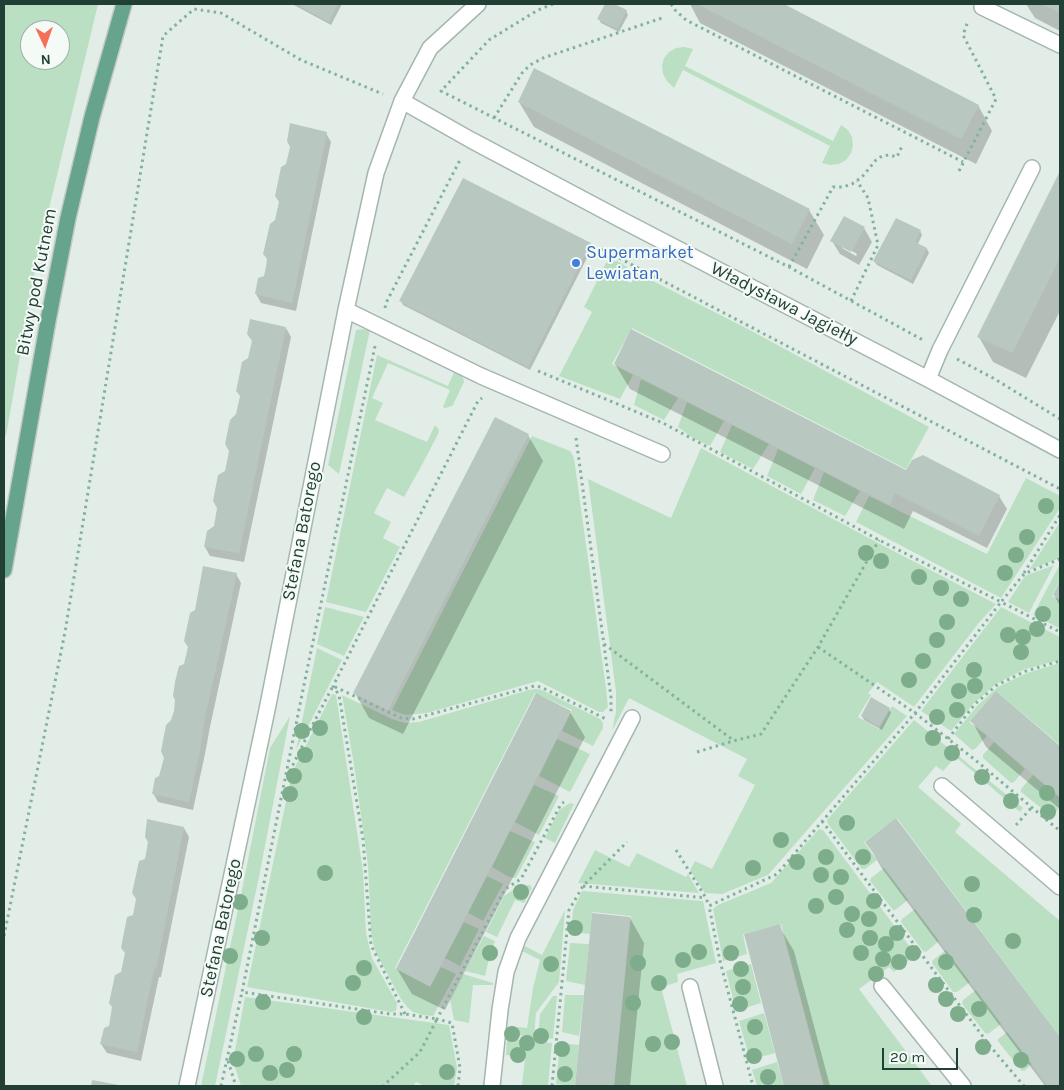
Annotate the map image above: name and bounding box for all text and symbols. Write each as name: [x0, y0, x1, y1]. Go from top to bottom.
north arrow: [20, 20, 70, 70]
text: N: [40, 51, 51, 68]
street label: Bitwy pod Kutnem: [12, 206, 62, 358]
place label: Supermarket Lewiatan: [586, 242, 693, 284]
marker: Supermarket Lewiatan: [570, 257, 582, 269]
street label: Władysława Jagiełły: [707, 258, 861, 350]
street label: Stefana Batorego: [278, 460, 326, 602]
street label: Stefana Batorego: [196, 857, 246, 999]
scale bar: [884, 1038, 960, 1070]
text: 20 m: [890, 1048, 925, 1066]

